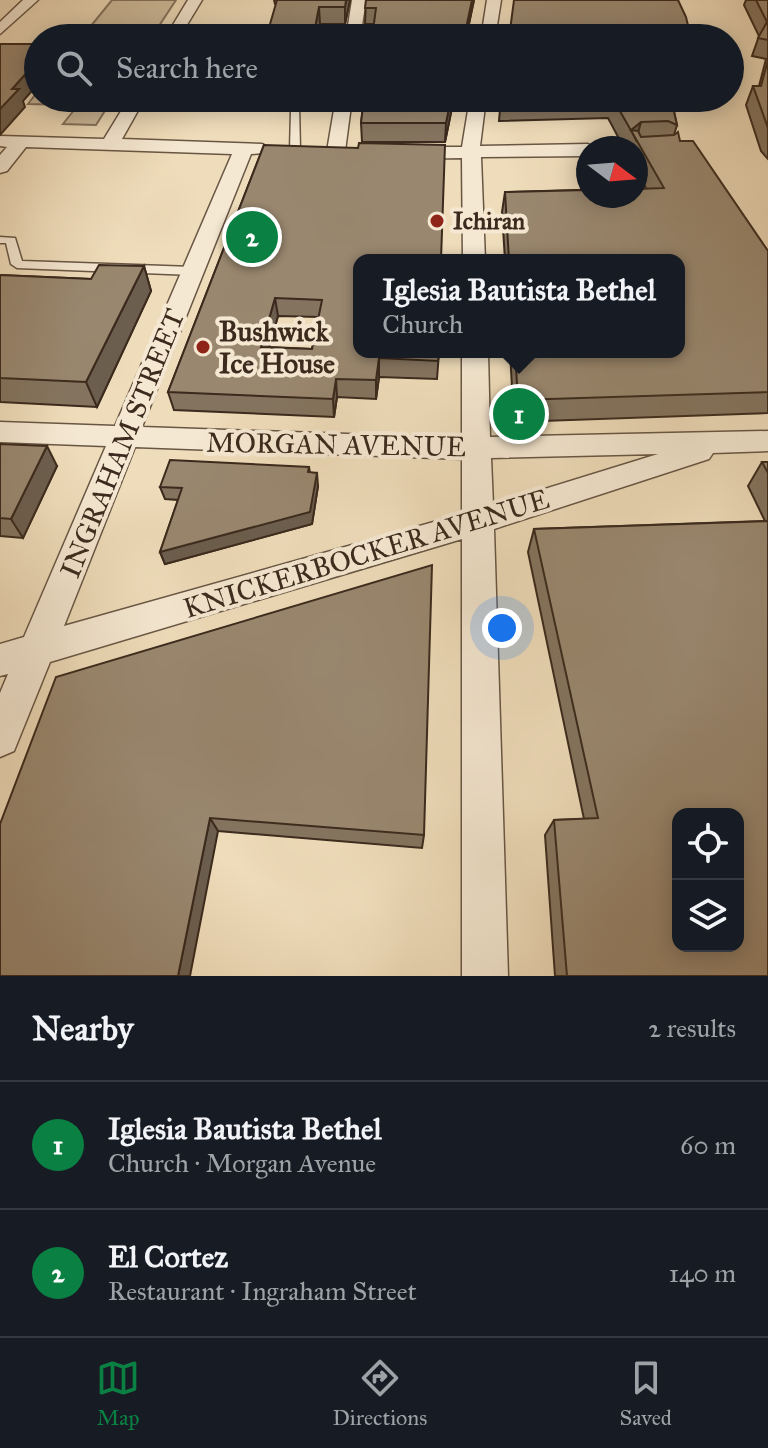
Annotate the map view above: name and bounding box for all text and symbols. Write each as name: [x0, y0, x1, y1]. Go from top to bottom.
search box: [24, 24, 744, 112]
icon: search: [52, 46, 96, 90]
text: Search here: [116, 50, 258, 86]
north arrow: [576, 136, 648, 208]
place label: Ichiran: [453, 206, 525, 236]
pin: 2: [226, 207, 278, 267]
marker: Ichiran: [428, 212, 446, 230]
popup: [353, 254, 685, 358]
text: Iglesia Bautista Bethel: [382, 272, 656, 308]
street label: INGRAHAM STREET: [53, 304, 192, 583]
text: Church: [382, 308, 463, 340]
place label: Bushwick Ice House: [219, 314, 335, 381]
marker: Bushwick Ice House: [194, 338, 212, 356]
pin: 1: [493, 384, 545, 444]
street label: MORGAN AVENUE: [206, 425, 466, 464]
street label: KNICKERBOCKER AVENUE: [179, 481, 553, 626]
your location: [482, 608, 522, 648]
map controls: [672, 808, 744, 952]
button: locate: [672, 808, 744, 880]
button: layers: [672, 880, 744, 952]
text: Nearby: [32, 1008, 134, 1049]
text: 2 results: [648, 1012, 736, 1044]
text: Iglesia Bautista Bethel: [108, 1111, 382, 1147]
text: 1: [53, 1129, 63, 1161]
text: 60 m: [680, 1129, 736, 1161]
text: Church · Morgan Avenue: [108, 1147, 376, 1179]
text: El Cortez: [108, 1239, 228, 1275]
text: 2: [52, 1257, 64, 1289]
text: 140 m: [669, 1257, 736, 1289]
text: Restaurant · Ingraham Street: [108, 1275, 417, 1307]
tab: Map: [96, 1356, 140, 1431]
tab: Directions: [332, 1356, 427, 1431]
tab: Saved: [620, 1356, 672, 1431]

